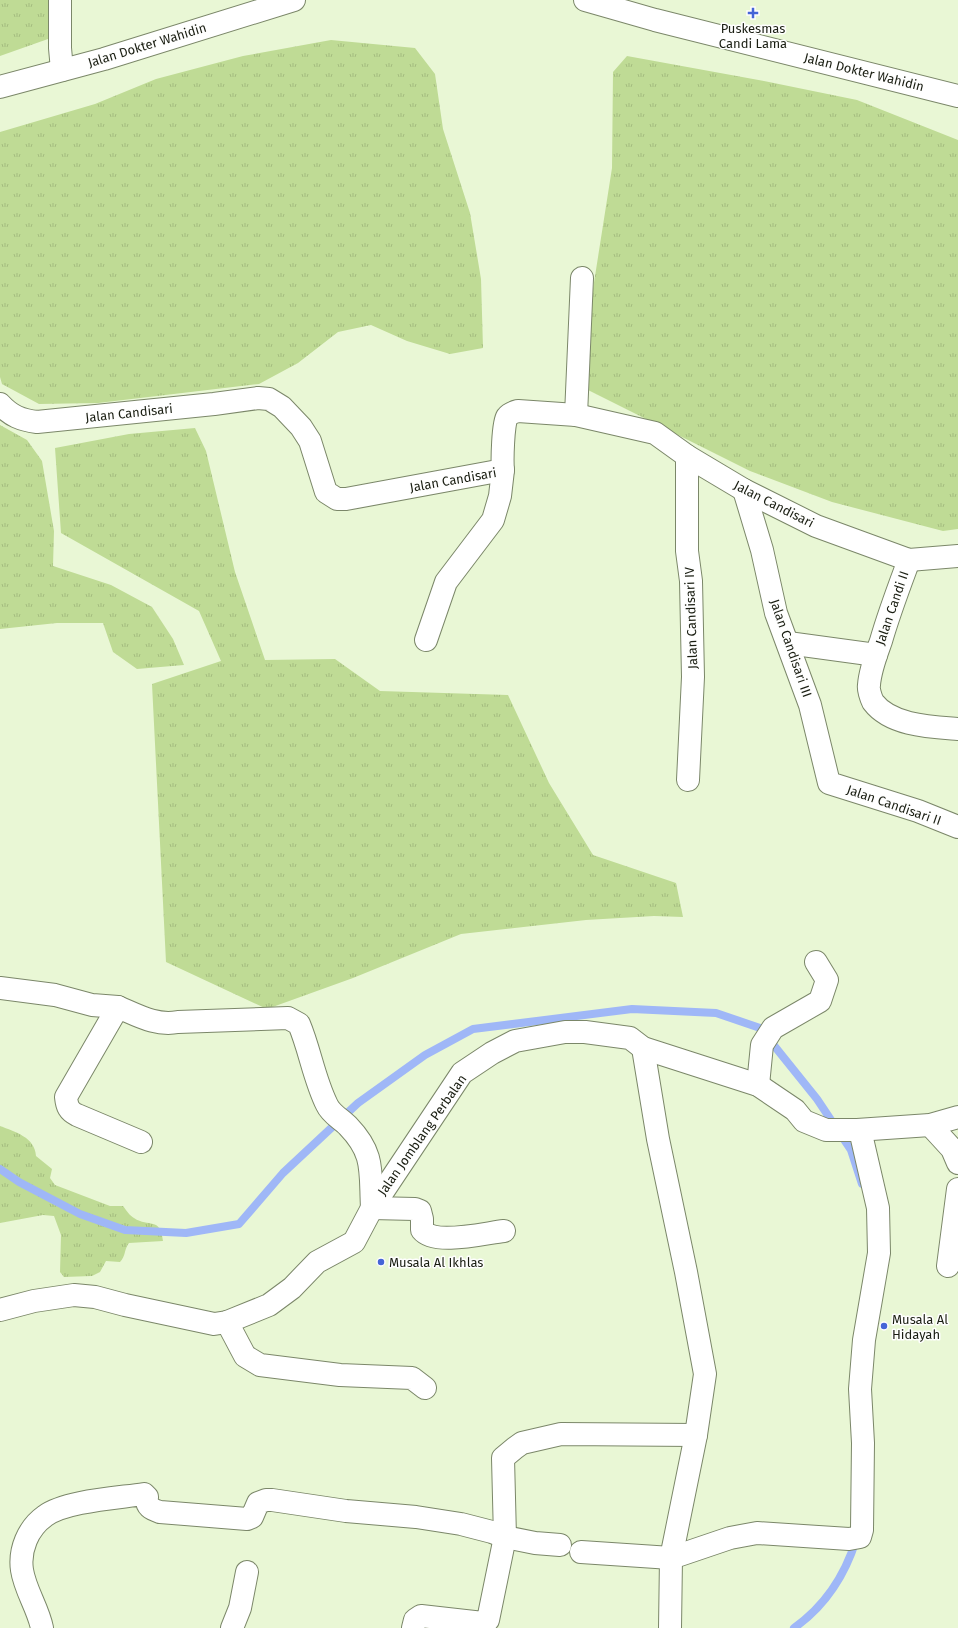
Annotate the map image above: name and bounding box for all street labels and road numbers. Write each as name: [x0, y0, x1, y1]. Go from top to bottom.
street label: Jalan Dokter Wahidin: [86, 20, 208, 70]
street label: Jalan Dokter Wahidin: [802, 50, 926, 94]
street label: Jalan Candisari: [85, 401, 173, 425]
street label: Jalan Candisari: [408, 465, 498, 495]
street label: Jalan Candisari: [731, 477, 817, 531]
street label: Jalan Candisari IV: [682, 566, 700, 669]
street label: Jalan Candi II: [872, 569, 912, 647]
street label: Jalan Candisari III: [767, 597, 815, 699]
street label: Jalan Candisari II: [845, 782, 943, 828]
street label: Jalan Jomblang Perbalan: [375, 1072, 469, 1198]

